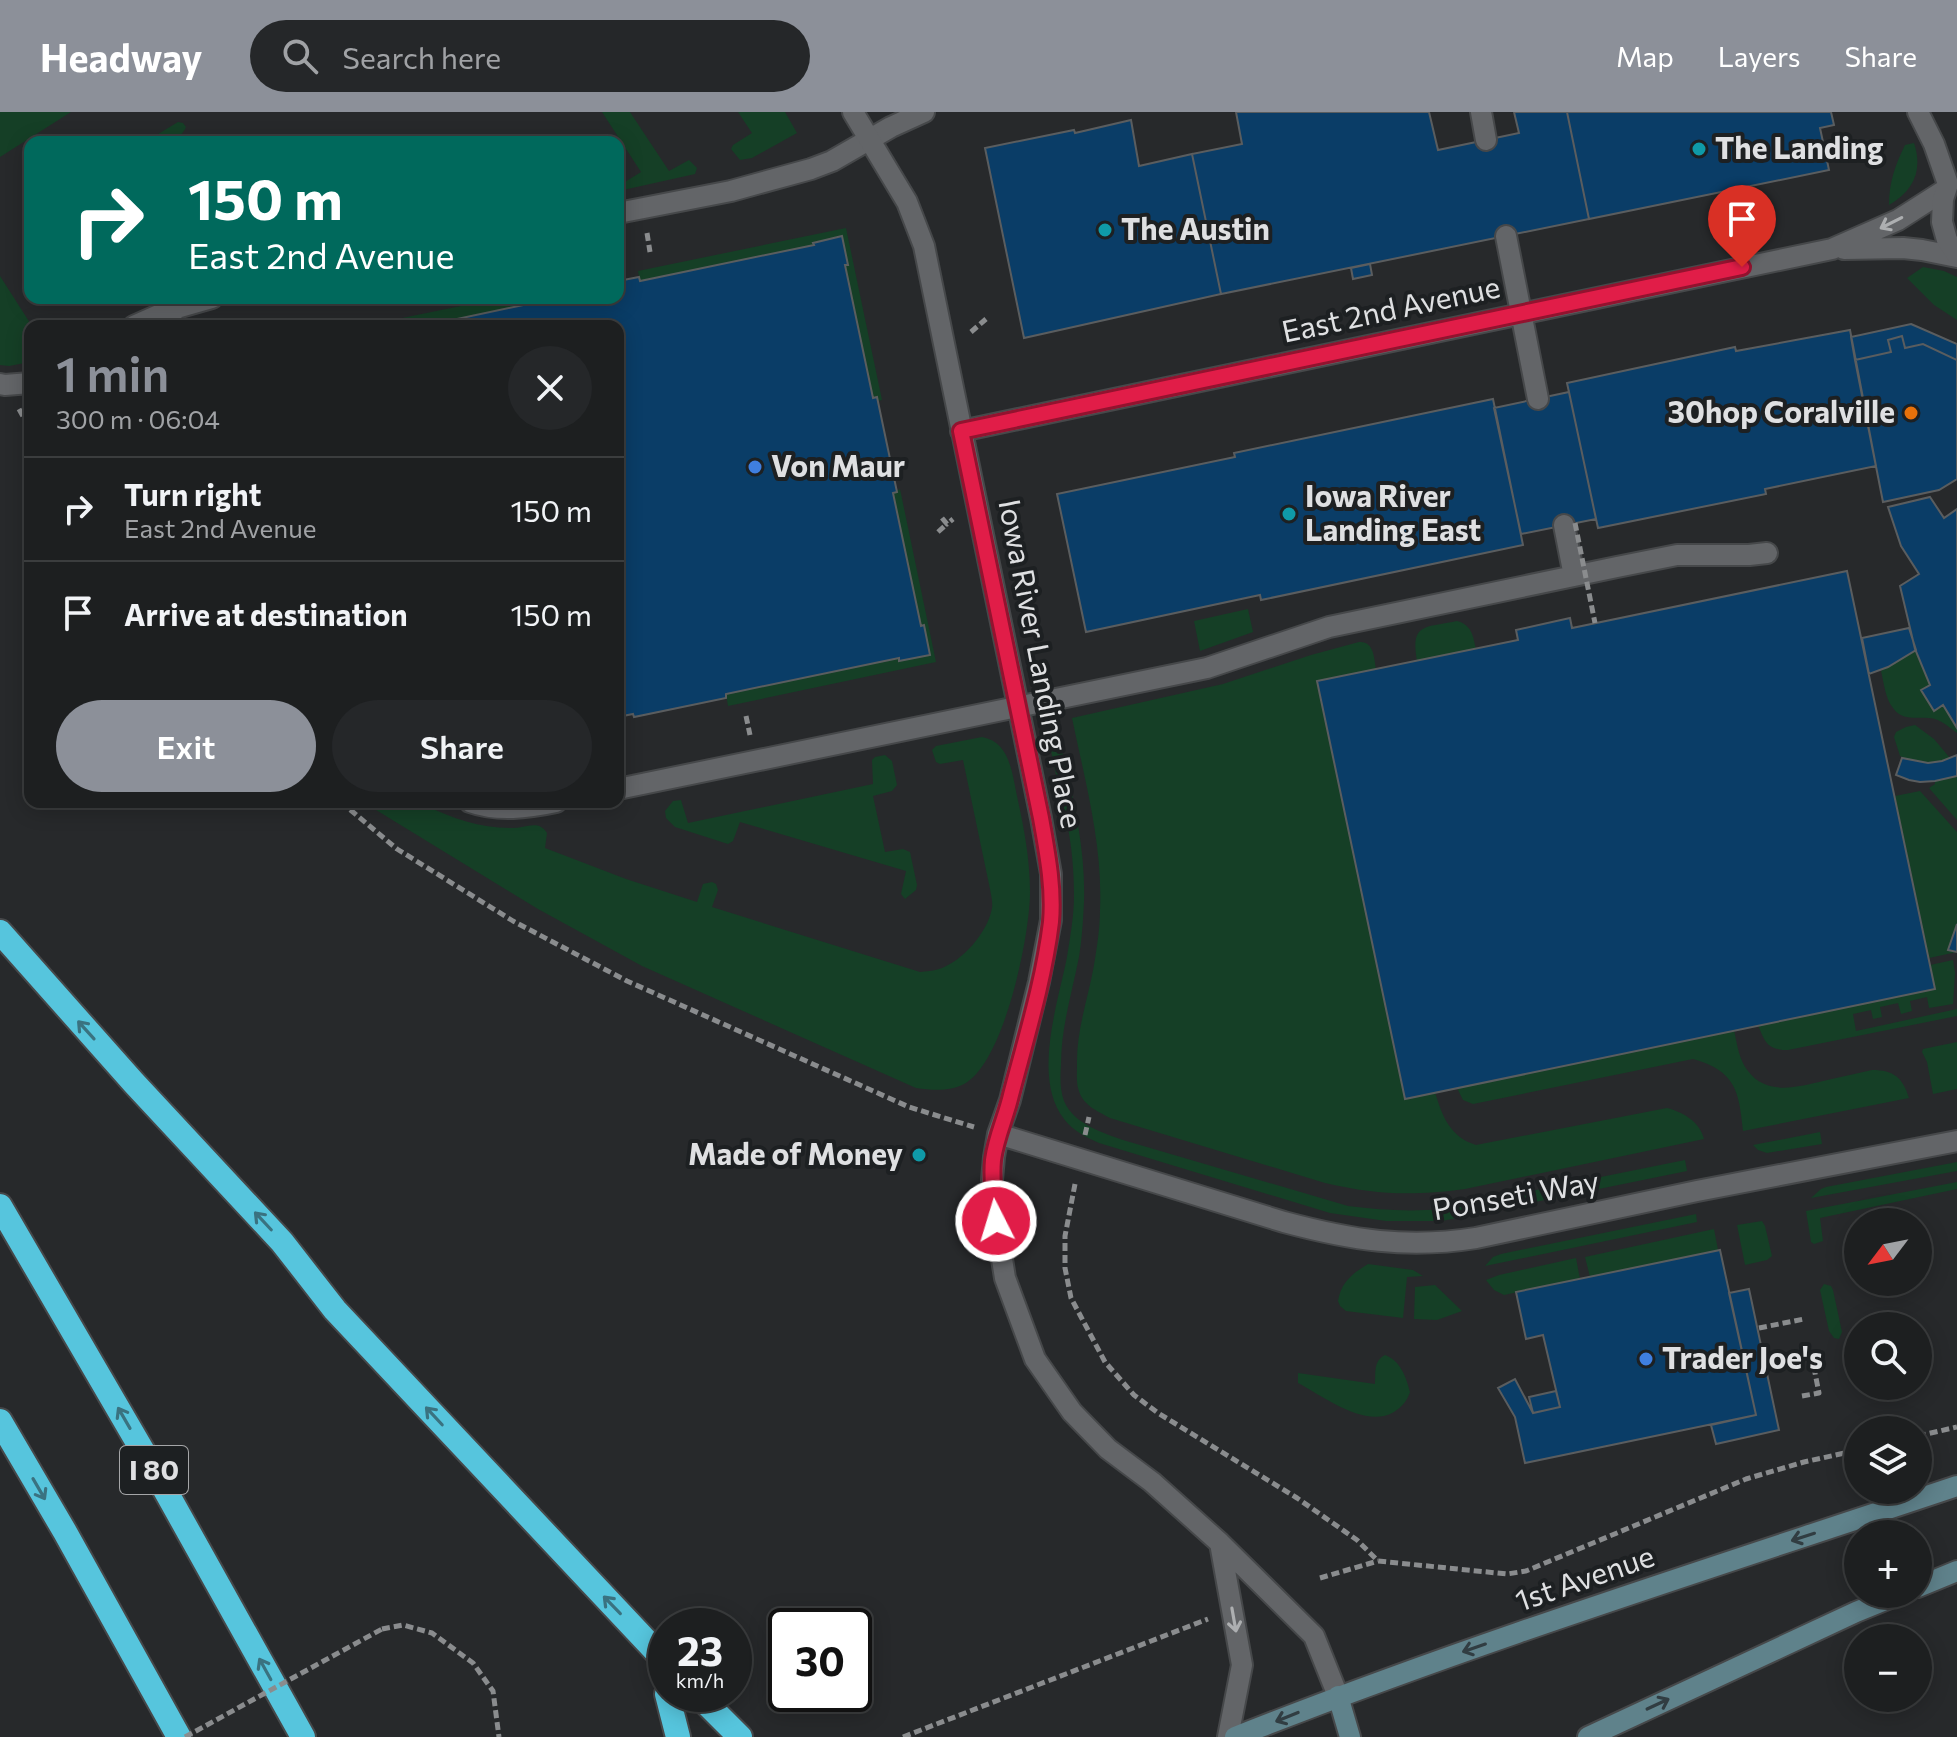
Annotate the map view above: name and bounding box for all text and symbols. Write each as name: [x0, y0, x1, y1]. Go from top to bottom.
search box: [250, 20, 810, 92]
text: Headway: [40, 33, 202, 80]
icon: search: [278, 34, 322, 78]
text: Search here: [342, 38, 501, 75]
text: Map: [1616, 39, 1674, 73]
text: Layers: [1718, 39, 1800, 73]
text: Share: [1844, 39, 1917, 73]
place label: The Landing: [1715, 128, 1884, 165]
marker: The Landing: [1690, 140, 1708, 158]
text: 150 m: [188, 163, 343, 232]
icon: right: [56, 168, 160, 272]
pin: [1708, 185, 1776, 267]
icon: arrive: [1720, 197, 1764, 241]
place label: The Austin: [1121, 209, 1270, 246]
one-way arrow: [1879, 216, 1903, 231]
marker: The Austin: [1096, 221, 1114, 239]
text: East 2nd Avenue: [188, 232, 454, 276]
street label: East 2nd Avenue: [1278, 266, 1503, 349]
text: 1 min: [56, 343, 169, 402]
button: close: [508, 346, 592, 430]
place label: 30hop Coralville: [1668, 392, 1895, 429]
text: 300 m · 06:04: [56, 403, 220, 434]
marker: 30hop Coralville: [1902, 404, 1920, 422]
place label: Von Maur: [771, 446, 905, 483]
marker: Von Maur: [746, 458, 764, 476]
text: Turn right: [124, 475, 261, 512]
place label: Iowa River Landing East: [1305, 476, 1481, 547]
icon: right: [56, 487, 100, 531]
text: 150 m: [510, 491, 592, 528]
street label: Iowa River Landing Place: [992, 496, 1093, 831]
marker: Iowa River Landing East: [1280, 505, 1298, 523]
text: East 2nd Avenue: [124, 512, 316, 543]
icon: arrive: [56, 591, 100, 635]
text: Arrive at destination: [124, 595, 408, 632]
text: 150 m: [510, 595, 592, 632]
button: Exit: [56, 700, 316, 792]
button: Share: [332, 700, 592, 792]
one-way arrow: [77, 1020, 95, 1040]
place label: Made of Money: [688, 1134, 904, 1171]
marker: Made of Money: [910, 1146, 928, 1164]
street label: Ponseti Way: [1429, 1161, 1602, 1226]
position arrow: [954, 1179, 1038, 1263]
north arrow: [1844, 1208, 1932, 1296]
map controls: [1844, 1208, 1932, 1712]
one-way arrow: [254, 1211, 272, 1231]
button: search: [1844, 1312, 1932, 1400]
place label: Trader Joe's: [1662, 1338, 1823, 1375]
marker: Trader Joe's: [1637, 1350, 1655, 1368]
one-way arrow: [425, 1406, 444, 1426]
one-way arrow: [116, 1407, 132, 1430]
button: layers: [1844, 1416, 1932, 1504]
road number: I 80: [120, 1446, 188, 1494]
one-way arrow: [31, 1477, 47, 1500]
button: +: [1844, 1520, 1932, 1608]
one-way arrow: [1791, 1531, 1816, 1546]
street label: 1st Avenue: [1510, 1536, 1659, 1618]
one-way arrow: [603, 1596, 622, 1615]
one-way arrow: [1227, 1606, 1242, 1632]
speed limit sign: 30: [768, 1608, 872, 1712]
button: −: [1844, 1624, 1932, 1712]
text: 23: [677, 1625, 723, 1674]
one-way arrow: [1462, 1642, 1487, 1656]
one-way arrow: [257, 1658, 273, 1681]
text: km/h: [676, 1668, 724, 1692]
one-way arrow: [1646, 1696, 1670, 1711]
one-way arrow: [1275, 1710, 1300, 1725]

